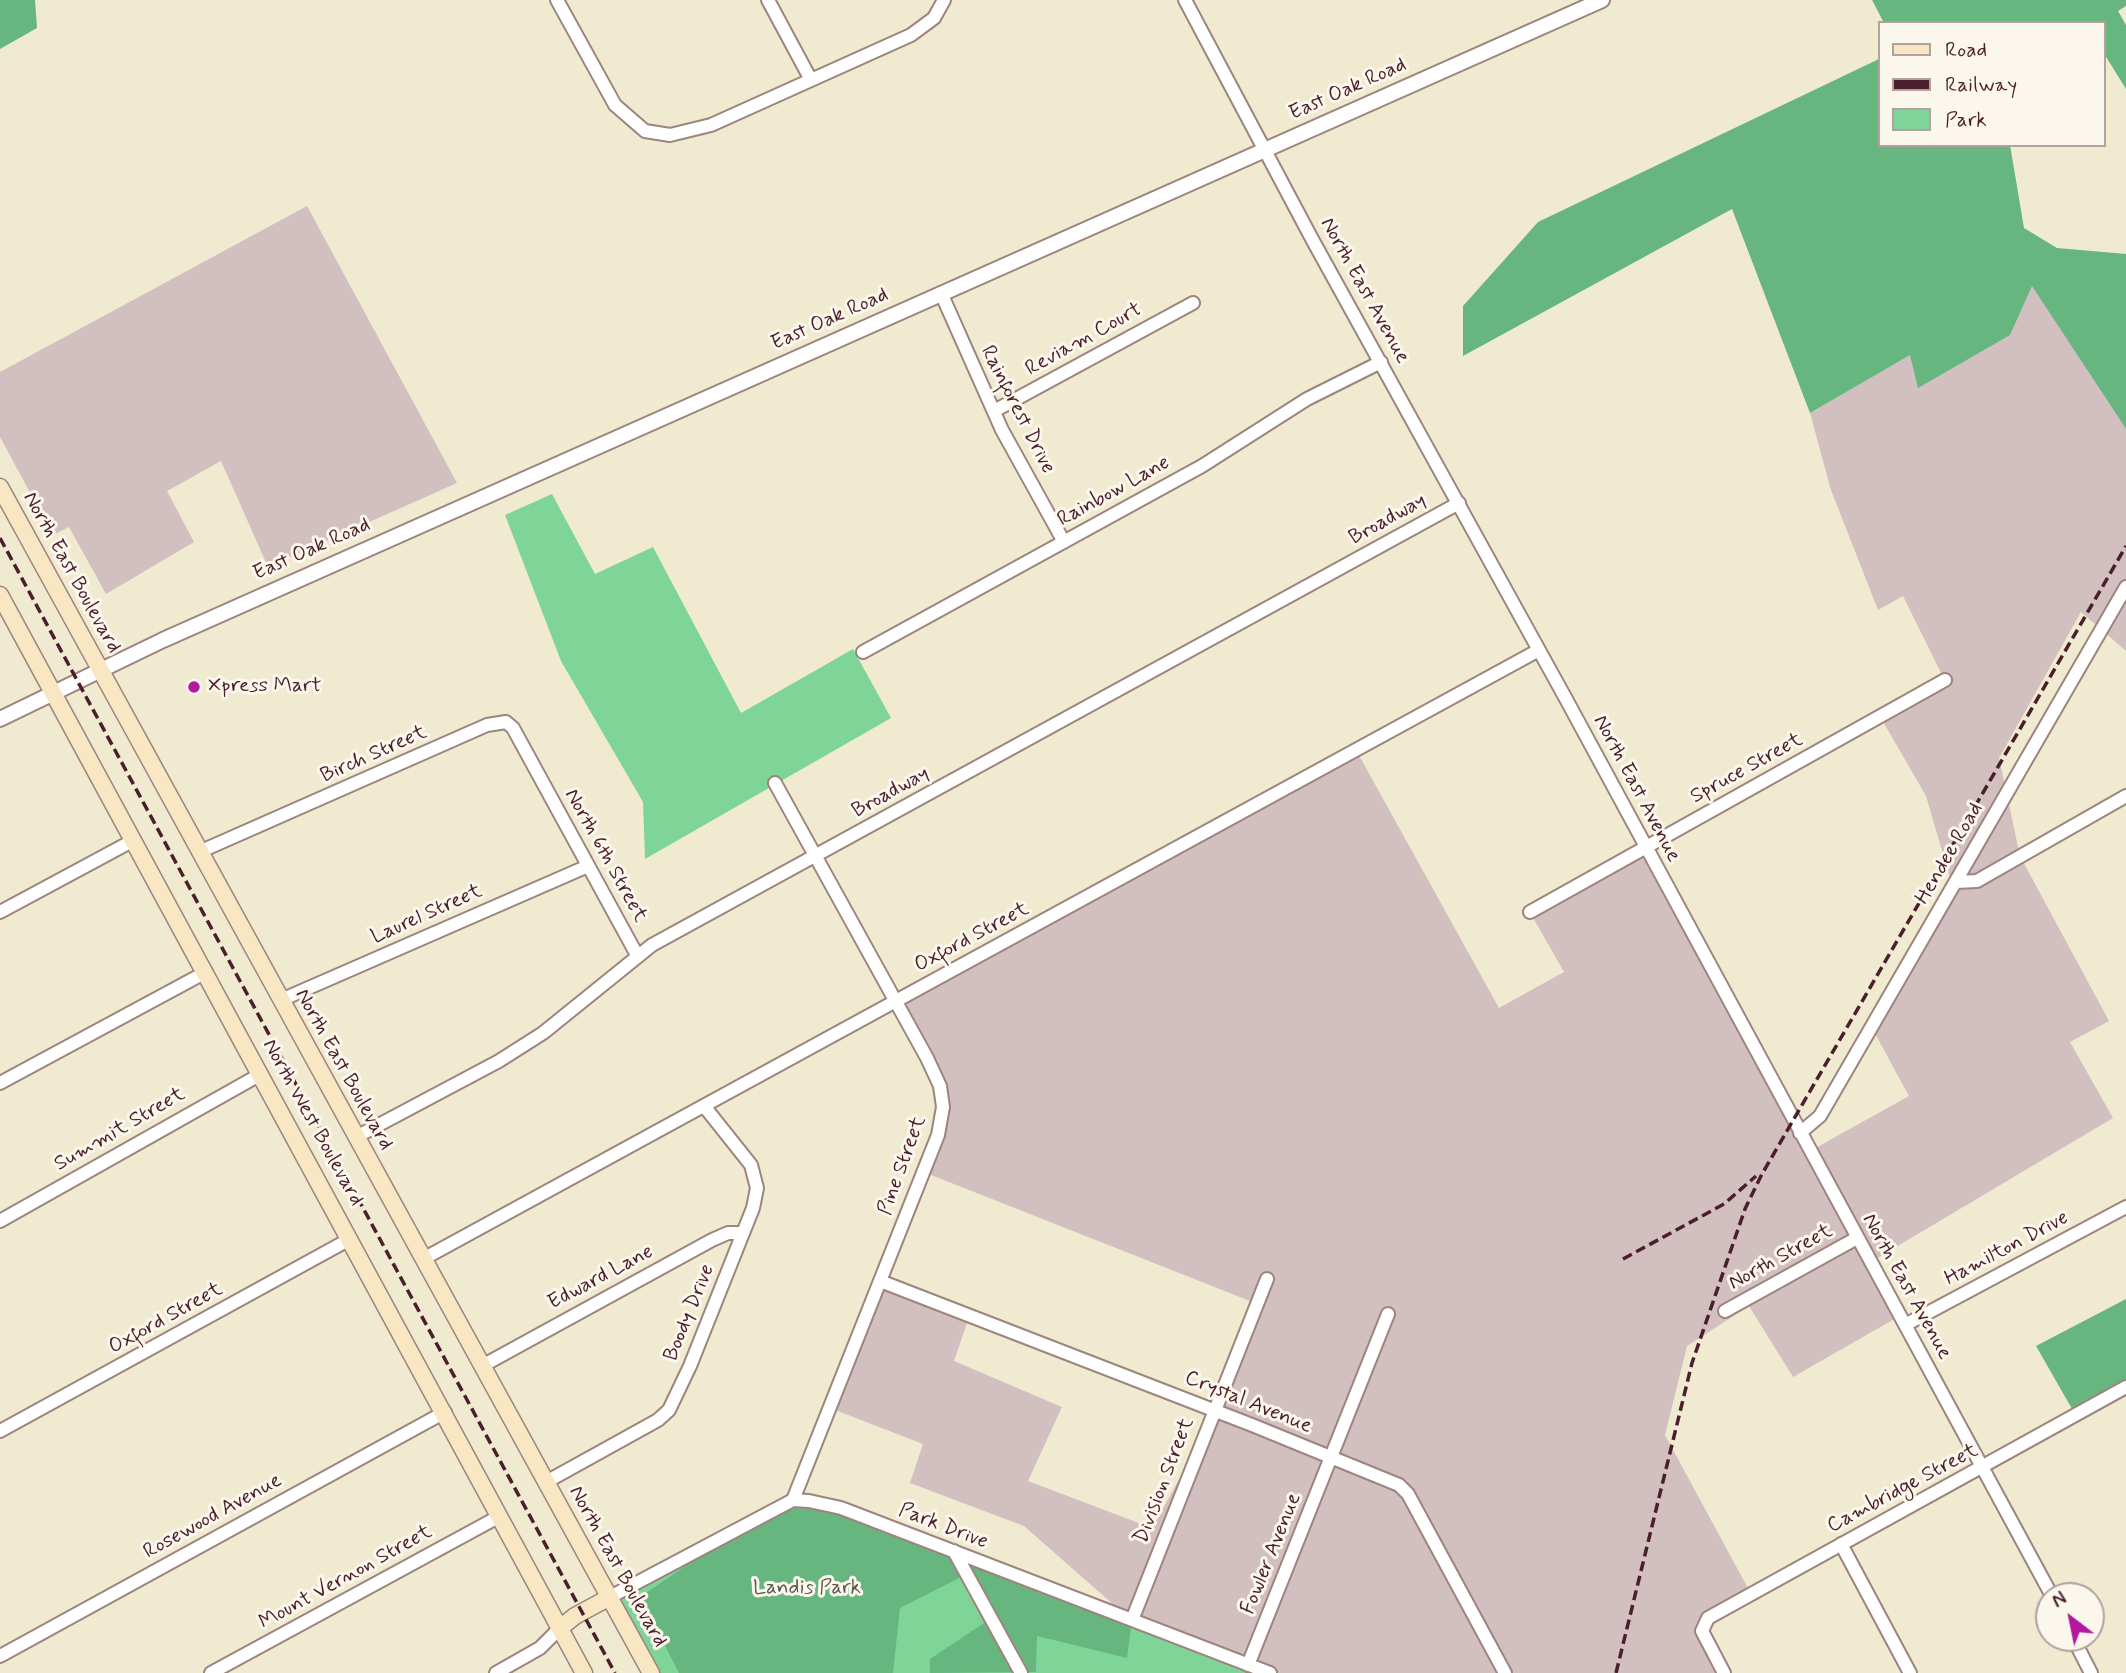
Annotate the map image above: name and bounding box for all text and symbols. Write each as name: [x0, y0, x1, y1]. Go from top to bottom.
legend: [1878, 21, 2105, 147]
text: Road: [1945, 36, 1987, 64]
street label: East Oak Road: [1286, 53, 1410, 127]
text: Railway: [1945, 71, 2017, 99]
text: Park: [1945, 106, 1987, 134]
street label: North East Avenue: [1313, 214, 1415, 368]
street label: East Oak Road: [768, 283, 892, 357]
street label: Reviam Court: [1021, 298, 1147, 382]
street label: Rainforest Drive: [974, 342, 1060, 478]
street label: Rainbow Lane: [1053, 451, 1175, 533]
street label: North East Boulevard: [16, 488, 126, 658]
street label: Broadway: [1345, 489, 1431, 551]
street label: East Oak Road: [250, 513, 374, 587]
place label: Xpress Mart: [208, 674, 321, 700]
marker: Xpress Mart: [186, 679, 202, 695]
street label: North East Avenue: [1587, 711, 1685, 867]
street label: Birch Street: [317, 720, 431, 790]
street label: Spruce Street: [1686, 728, 1808, 810]
street label: Broadway: [848, 762, 934, 824]
street label: North 6th Street: [558, 785, 652, 927]
street label: Hendee Road: [1911, 799, 1989, 909]
street label: Laurel Street: [368, 879, 486, 951]
street label: Oxford Street: [910, 897, 1034, 979]
street label: North East Boulevard: [288, 985, 398, 1155]
street label: North West Boulevard: [256, 1035, 368, 1211]
street label: Summit Street: [50, 1082, 190, 1178]
street label: Pine Street: [873, 1113, 933, 1219]
street label: Hamilton Drive: [1941, 1206, 2073, 1292]
street label: North East Avenue: [1855, 1210, 1957, 1364]
street label: North Street: [1725, 1219, 1837, 1297]
street label: Edward Lane: [544, 1240, 658, 1316]
street label: Boody Drive: [659, 1261, 721, 1365]
street label: Oxford Street: [105, 1277, 227, 1361]
street label: Crystal Avenue: [1181, 1366, 1315, 1440]
street label: Division Street: [1129, 1415, 1201, 1547]
street label: Cambridge Street: [1823, 1439, 1983, 1539]
street label: Rosewood Avenue: [139, 1469, 287, 1565]
street label: North East Boulevard: [562, 1482, 672, 1652]
street label: Fowler Avenue: [1236, 1490, 1308, 1618]
street label: Park Drive: [895, 1498, 991, 1556]
street label: Mount Vernon Street: [255, 1520, 437, 1636]
park label: Landis Park: [753, 1576, 861, 1602]
north arrow: [2035, 1582, 2105, 1652]
text: N: [2048, 1587, 2072, 1614]

